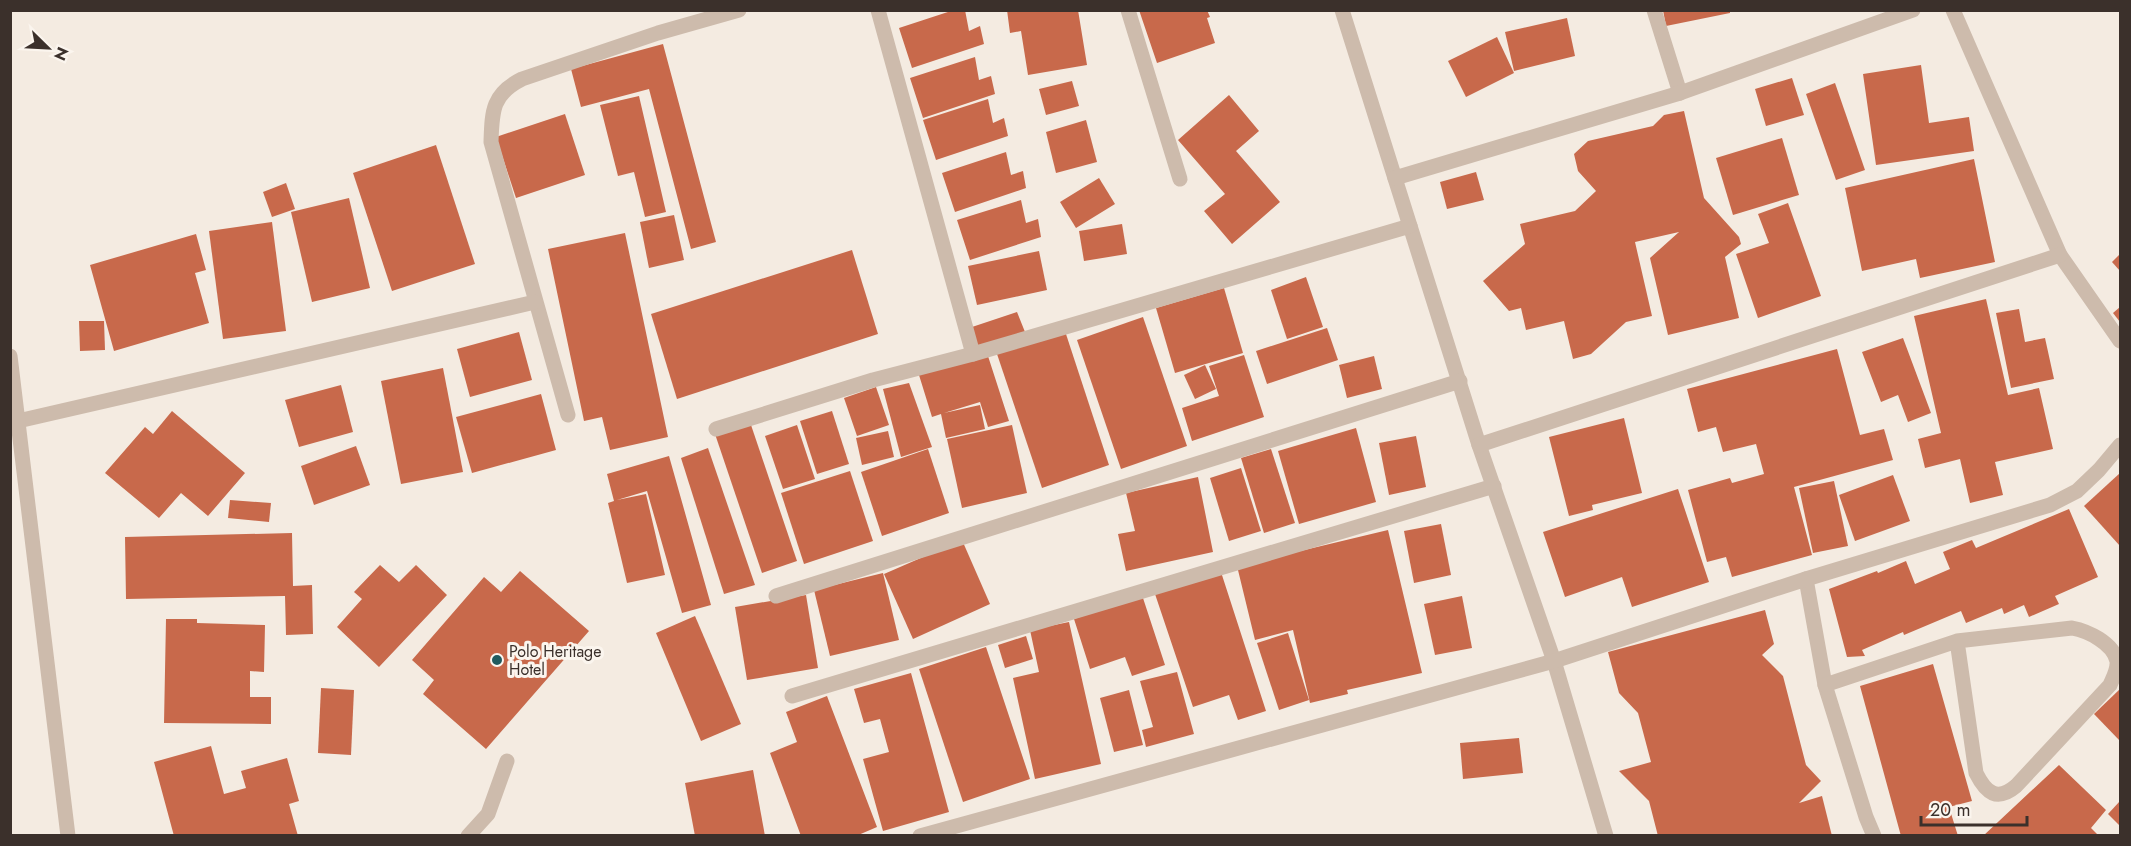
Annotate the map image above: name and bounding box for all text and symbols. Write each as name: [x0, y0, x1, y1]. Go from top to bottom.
north arrow: [18, 18, 78, 78]
text: N: [48, 43, 74, 64]
place label: Polo Heritage Hotel: [509, 640, 601, 681]
marker: Polo Heritage Hotel: [490, 653, 504, 667]
scale bar: [1921, 789, 2028, 827]
text: 20 m: [1930, 797, 1970, 823]

